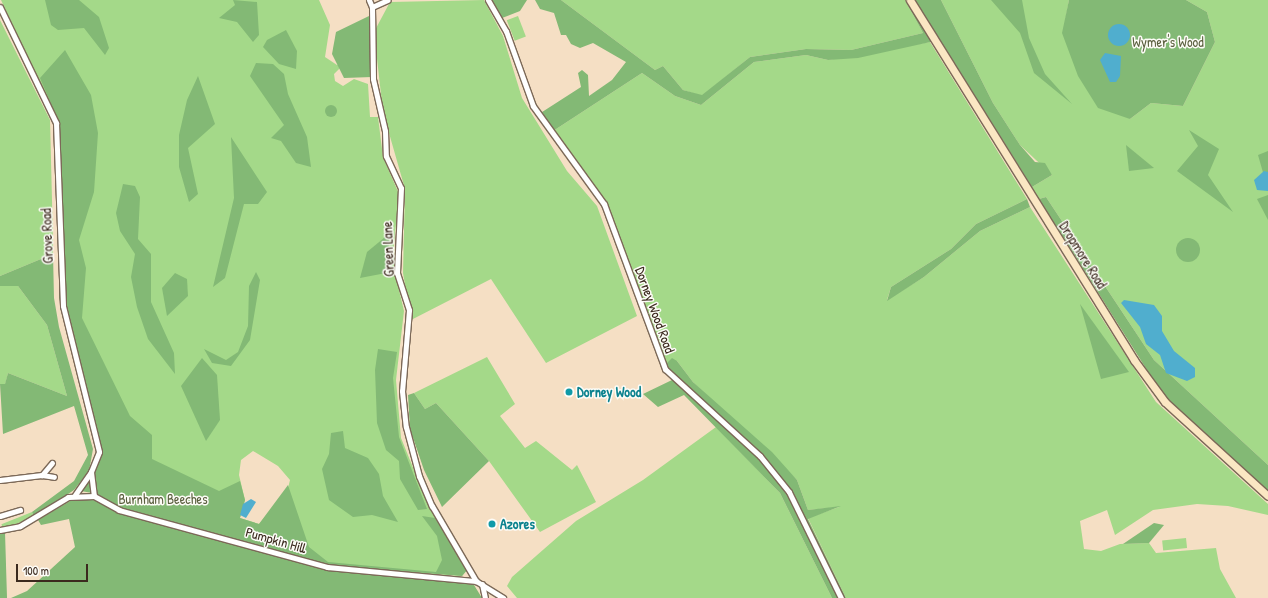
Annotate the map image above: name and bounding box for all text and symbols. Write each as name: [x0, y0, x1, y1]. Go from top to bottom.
park label: Wymer's Wood: [1132, 34, 1204, 50]
street label: Grove Road: [38, 208, 56, 264]
street label: Dropmore Road: [1056, 218, 1110, 292]
street label: Green Lane: [379, 221, 397, 277]
street label: Dorney Wood Road: [632, 265, 678, 355]
place label: Dorney Wood: [577, 384, 641, 400]
marker: Dorney Wood: [564, 387, 574, 397]
park label: Burnham Beeches: [118, 491, 208, 507]
place label: Azores: [500, 516, 535, 532]
marker: Azores: [487, 519, 497, 529]
street label: Pumpkin Hill: [244, 523, 308, 557]
scale bar: [18, 556, 90, 582]
text: 100 m: [23, 562, 49, 579]

